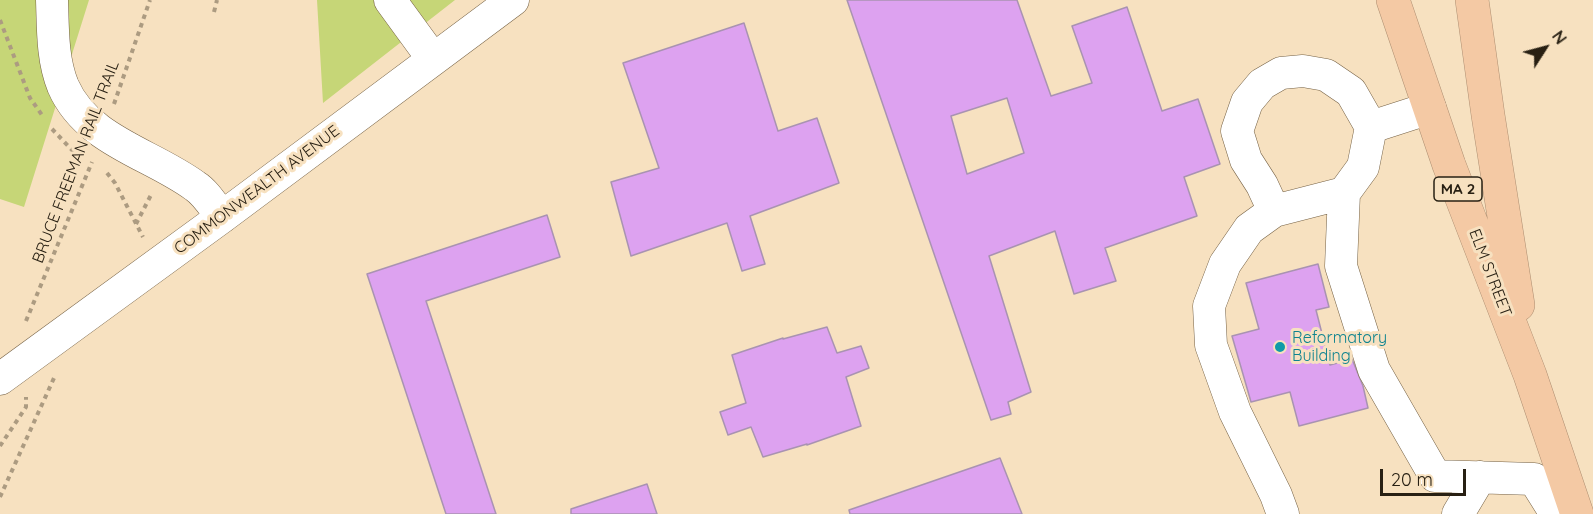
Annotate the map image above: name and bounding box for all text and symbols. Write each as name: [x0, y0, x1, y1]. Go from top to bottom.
north arrow: [1515, 18, 1575, 78]
text: N: [1548, 27, 1571, 48]
street label: BRUCE FREEMAN RAIL TRAIL: [28, 58, 124, 266]
street label: COMMONWEALTH AVENUE: [171, 122, 343, 258]
road number: MA 2: [1434, 177, 1482, 201]
street label: ELM STREET: [1464, 226, 1516, 320]
place label: Reformatory Building: [1292, 328, 1387, 366]
marker: Reformatory Building: [1273, 340, 1287, 354]
scale bar: [1383, 457, 1468, 495]
text: 20 m: [1391, 468, 1433, 491]

